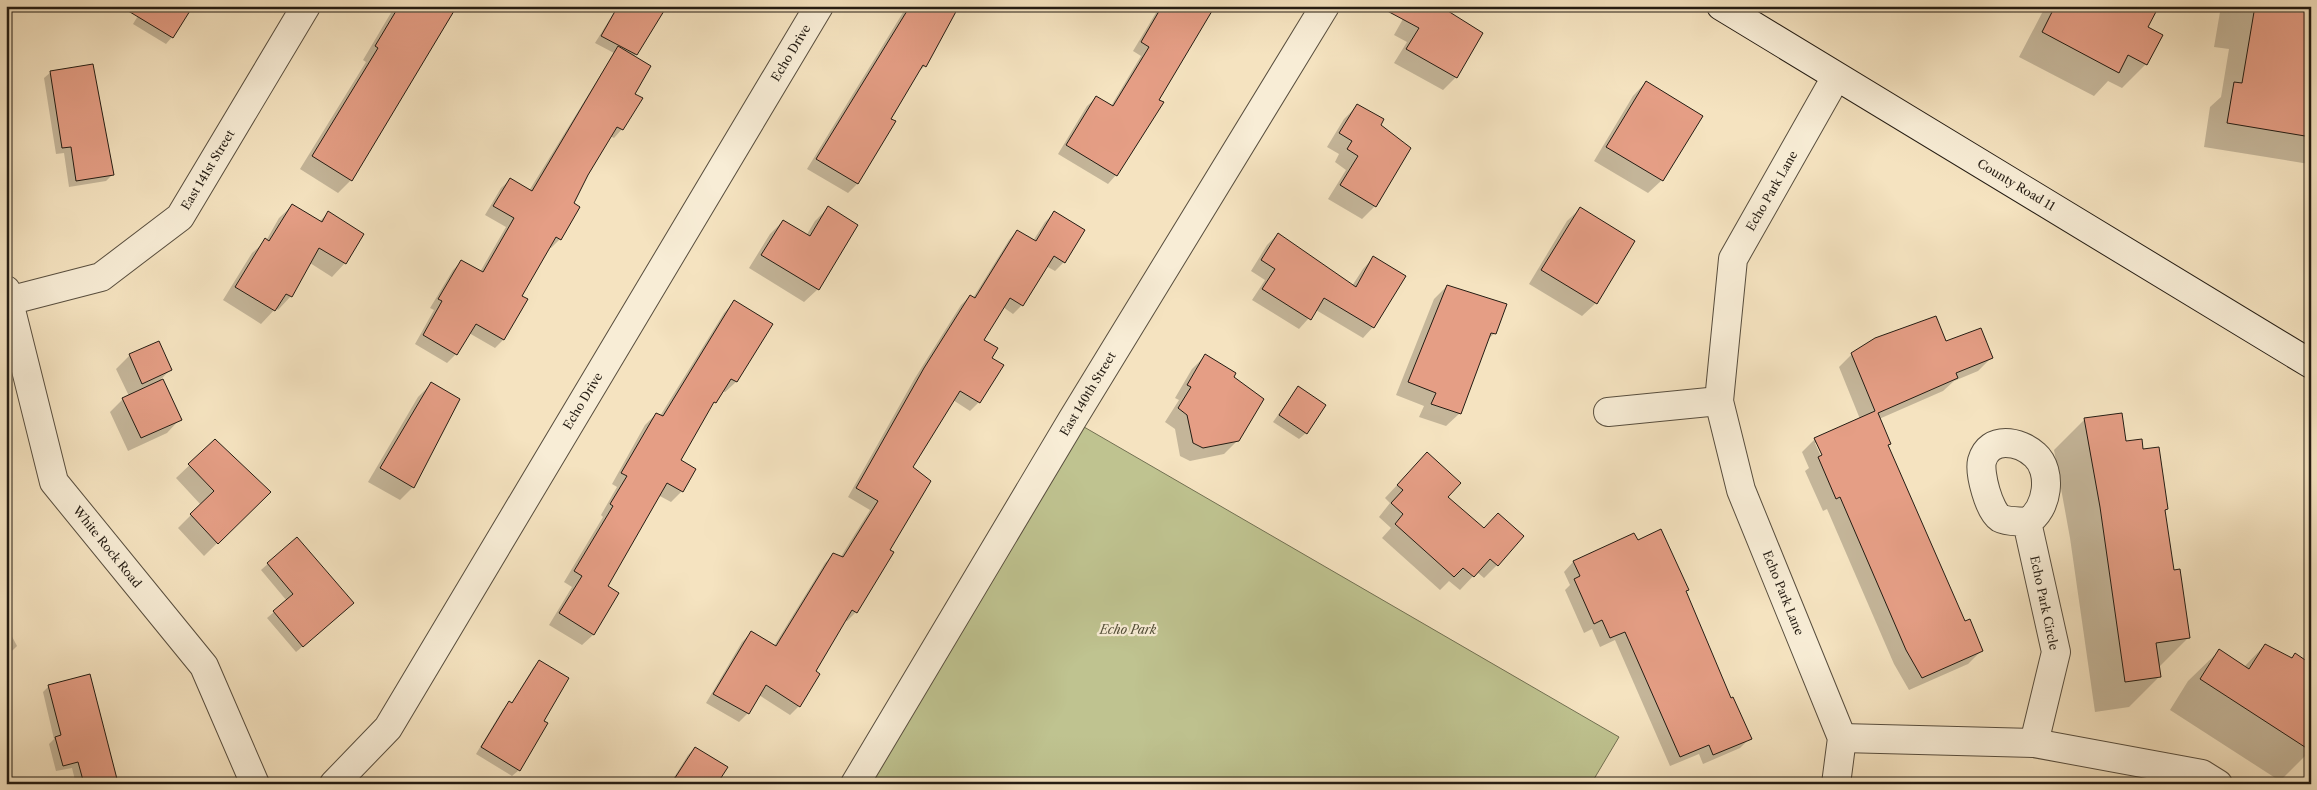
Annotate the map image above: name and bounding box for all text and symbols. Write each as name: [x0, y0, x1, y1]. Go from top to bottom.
street label: Echo Drive: [768, 21, 814, 84]
street label: East 141st Street: [178, 126, 238, 213]
street label: Echo Park Lane: [1743, 148, 1801, 234]
street label: County Road 11: [1975, 155, 2058, 214]
street label: East 140th Street: [1056, 348, 1119, 439]
street label: Echo Drive: [560, 369, 606, 432]
street label: White Rock Road: [69, 502, 145, 591]
street label: Echo Park Lane: [1760, 548, 1807, 638]
street label: Echo Park Circle: [2027, 554, 2062, 652]
park label: Echo Park: [1099, 622, 1157, 637]

